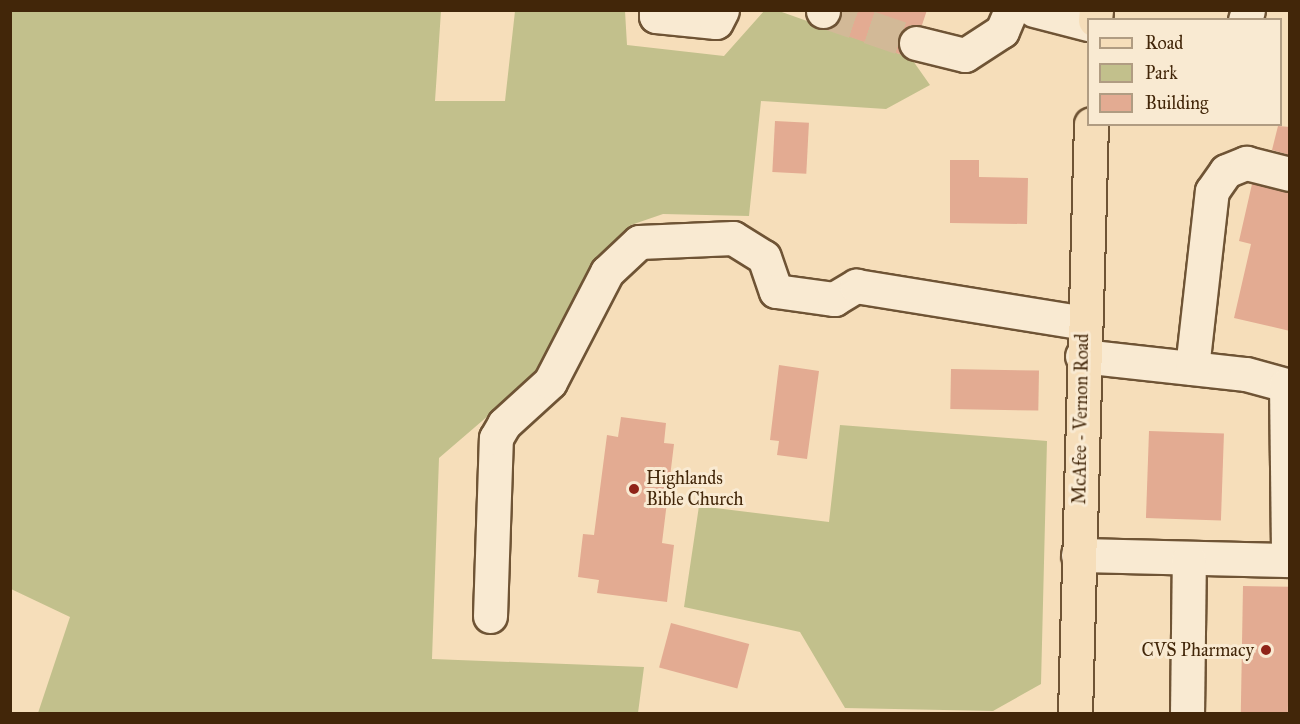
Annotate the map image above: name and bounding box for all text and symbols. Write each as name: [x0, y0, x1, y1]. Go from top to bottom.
legend: [1087, 18, 1282, 126]
text: Road: [1145, 32, 1183, 54]
text: Park: [1145, 62, 1178, 84]
text: Building: [1145, 92, 1208, 114]
street label: McAfee - Vernon Road: [1069, 333, 1093, 505]
place label: Highlands Bible Church: [646, 468, 744, 510]
marker: Highlands Bible Church: [627, 482, 641, 496]
place label: CVS Pharmacy: [1142, 639, 1254, 661]
marker: CVS Pharmacy: [1259, 643, 1273, 657]

